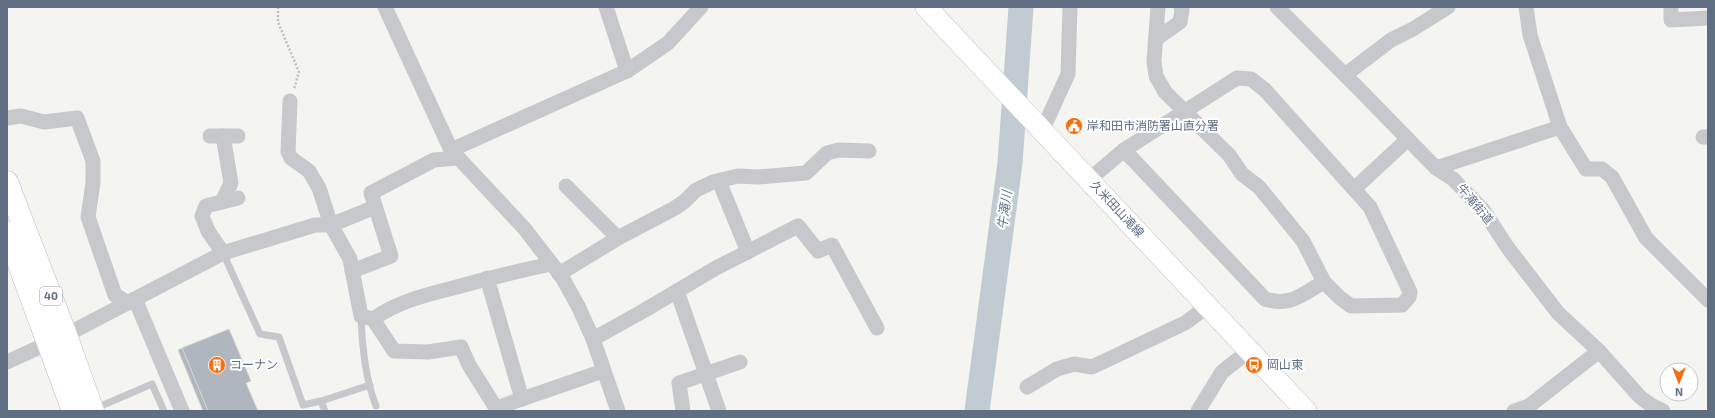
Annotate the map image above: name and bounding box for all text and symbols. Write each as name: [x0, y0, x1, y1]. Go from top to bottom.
public building icon: 岸和田市消防署山直分署: [1064, 116, 1084, 136]
place label: 岸和田市消防署山直分署: [1087, 118, 1219, 132]
street label: 久米田山滝線: [1088, 177, 1147, 239]
street label: 牛滝街道: [1455, 180, 1497, 226]
water label: 牛滝川: [993, 188, 1015, 230]
road number: 40: [40, 287, 62, 305]
building icon: コーナン: [207, 355, 227, 375]
bus stop icon: 岡山東: [1244, 355, 1264, 375]
place label: コーナン: [230, 357, 278, 371]
place label: 岡山東: [1267, 357, 1303, 371]
north arrow: [1659, 362, 1699, 402]
text: N: [1675, 386, 1683, 399]

